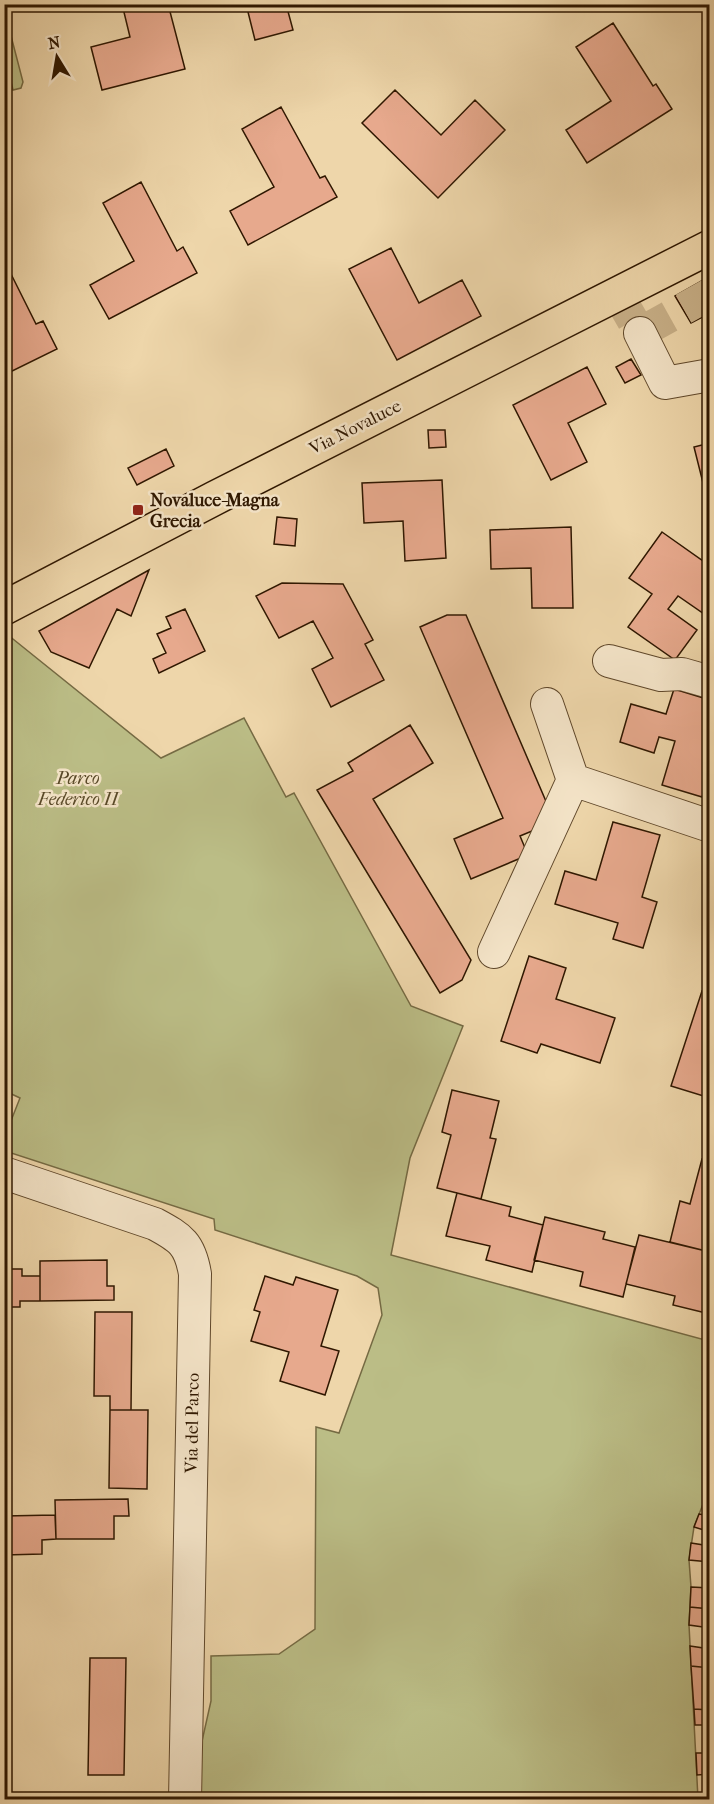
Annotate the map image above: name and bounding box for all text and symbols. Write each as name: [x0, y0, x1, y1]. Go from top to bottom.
north arrow: [27, 27, 87, 87]
text: N: [46, 32, 63, 53]
street label: Via Novaluce: [305, 395, 405, 460]
place label: Novaluce-Magna Grecia: [150, 490, 280, 532]
marker: Novaluce-Magna Grecia: [131, 503, 145, 517]
park label: Parco Federico II: [37, 768, 120, 810]
street label: Via del Parco: [181, 1373, 204, 1474]

